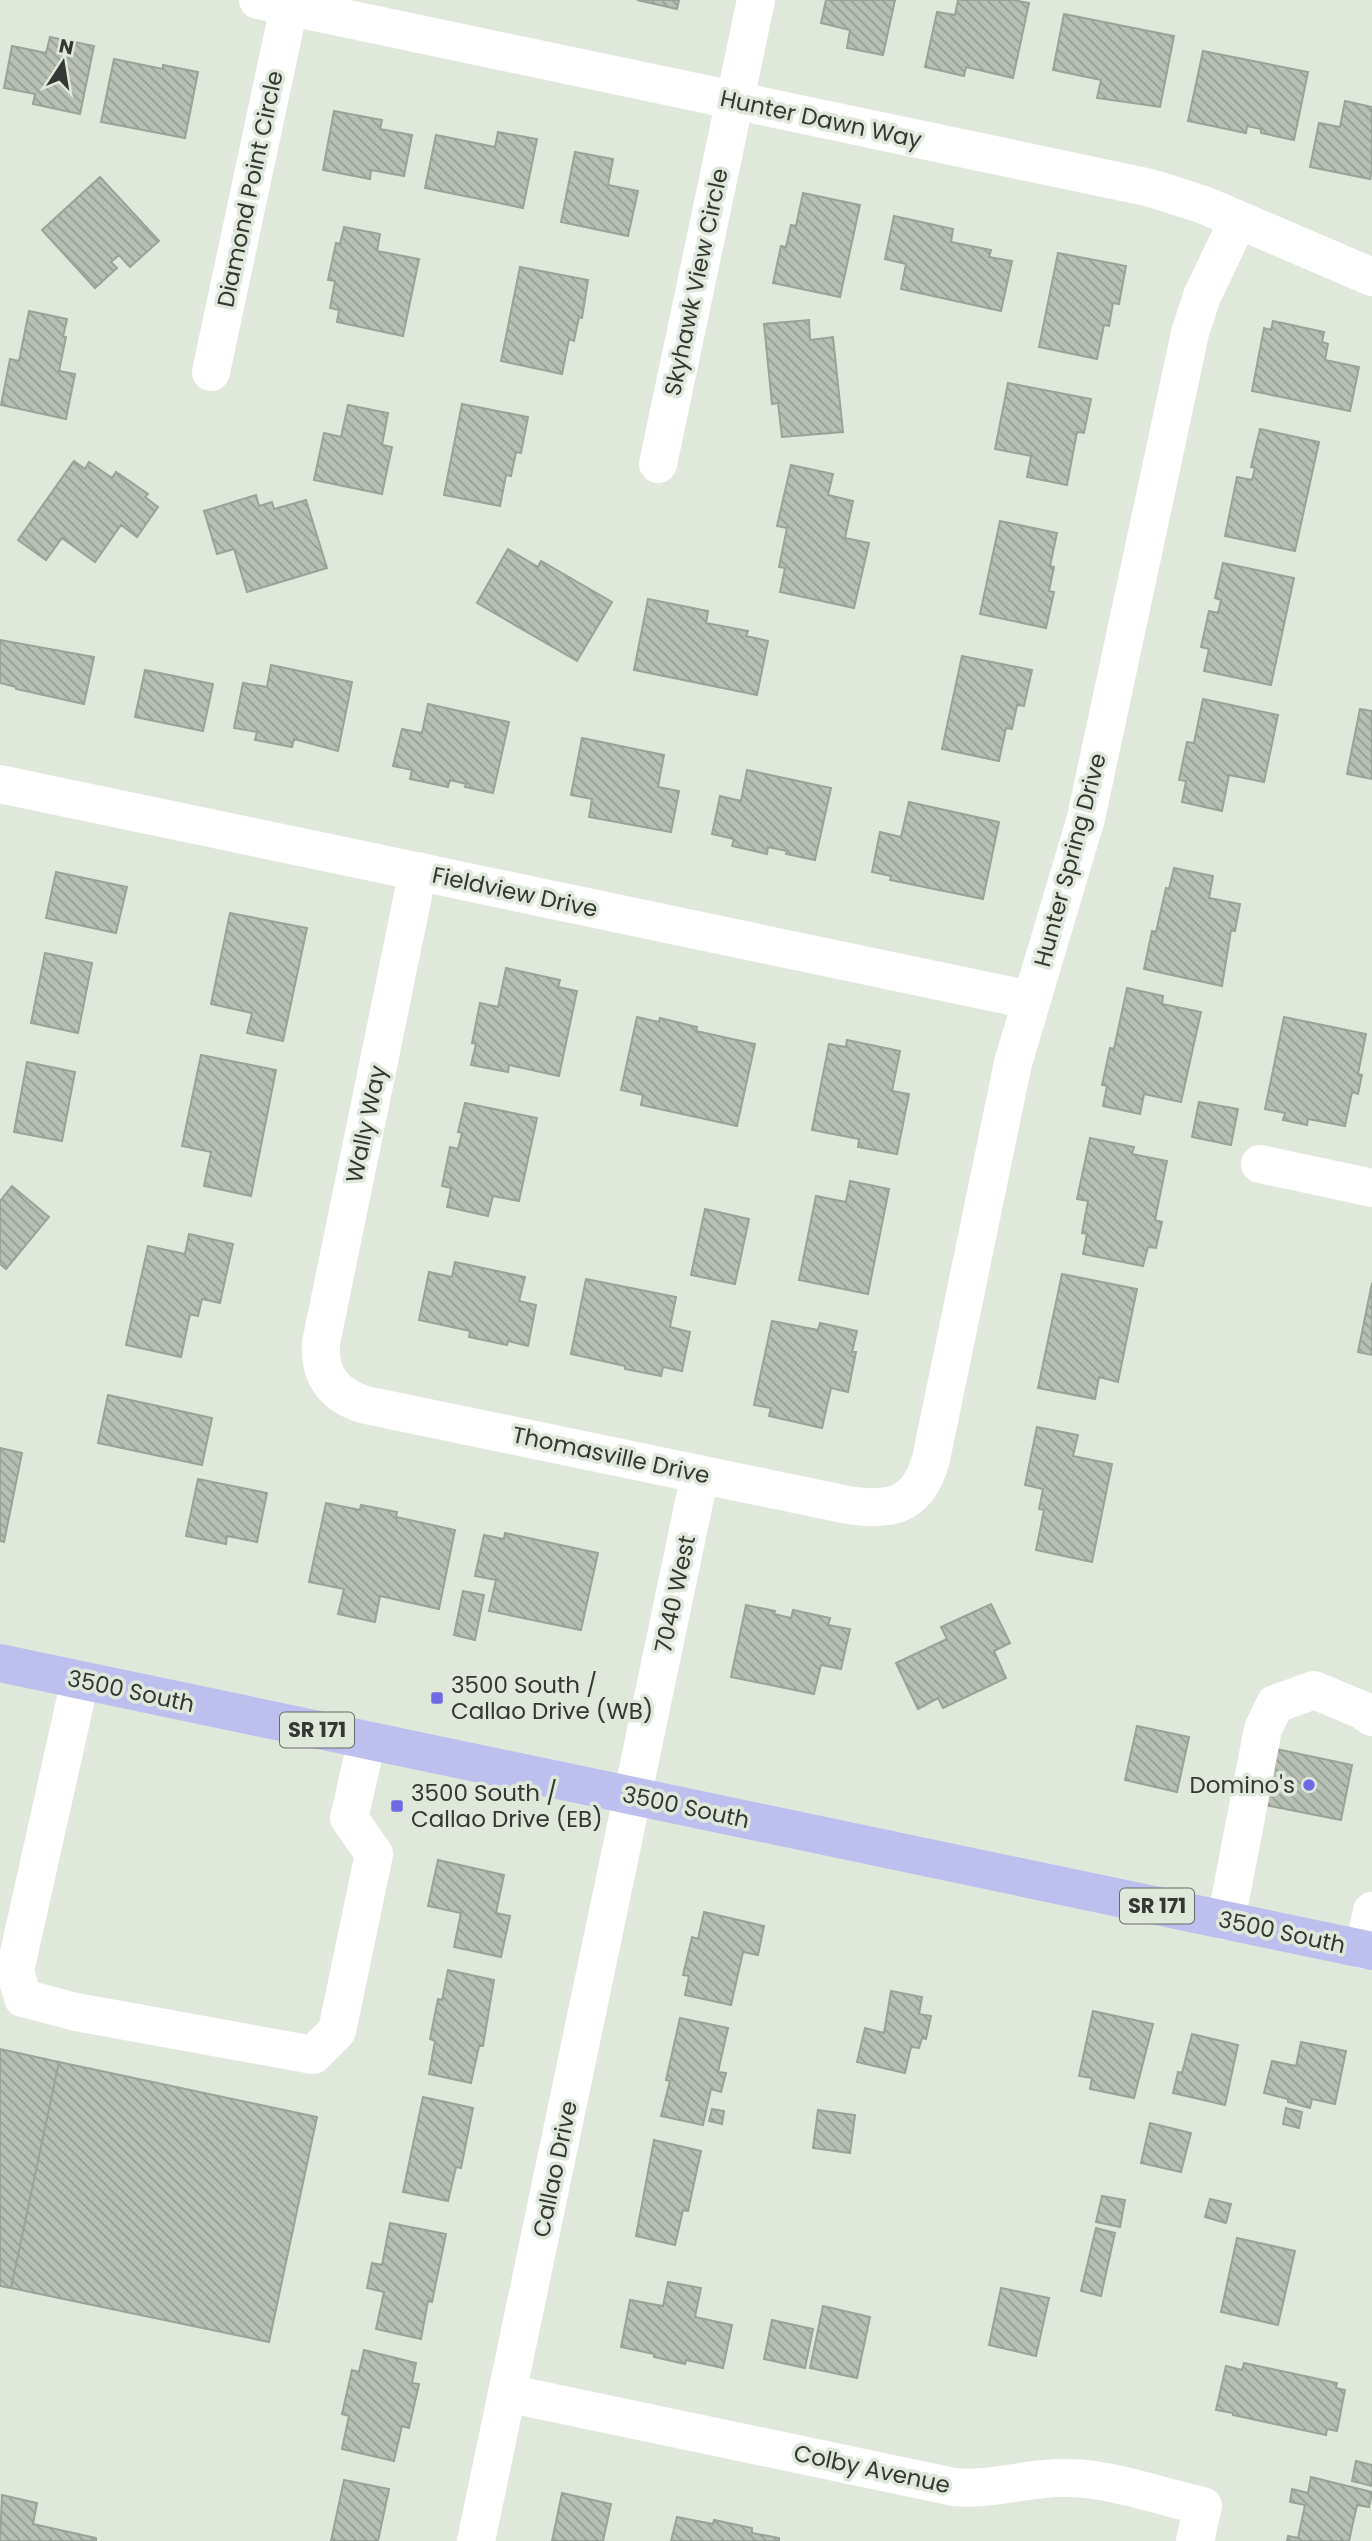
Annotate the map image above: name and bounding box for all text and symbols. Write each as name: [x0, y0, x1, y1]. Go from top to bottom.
north arrow: [28, 28, 98, 98]
text: N: [57, 32, 76, 62]
street label: Diamond Point Circle: [209, 68, 291, 310]
street label: Hunter Dawn Way: [717, 82, 925, 156]
street label: Skyhawk View Circle: [656, 165, 736, 399]
street label: Hunter Spring Drive: [1026, 750, 1114, 970]
street label: Fieldview Drive: [429, 859, 601, 925]
street label: Wally Way: [338, 1062, 394, 1186]
street label: Thomasville Drive: [509, 1418, 713, 1492]
street label: 7040 West: [647, 1532, 703, 1656]
street label: 3500 South: [65, 1662, 197, 1720]
place label: 3500 South / Callao Drive (WB): [451, 1669, 653, 1727]
marker: 3500 South / Callao Drive (WB): [429, 1690, 445, 1706]
road number: SR 171: [280, 1712, 354, 1748]
place label: Domino's: [1190, 1769, 1295, 1801]
place label: 3500 South / Callao Drive (EB): [411, 1777, 603, 1835]
marker: Domino's: [1301, 1777, 1317, 1793]
street label: 3500 South: [620, 1778, 752, 1836]
marker: 3500 South / Callao Drive (EB): [389, 1798, 405, 1814]
road number: SR 171: [1120, 1888, 1194, 1924]
street label: 3500 South: [1216, 1903, 1348, 1961]
street label: Callao Drive: [525, 2098, 585, 2240]
street label: Colby Avenue: [791, 2437, 953, 2501]

